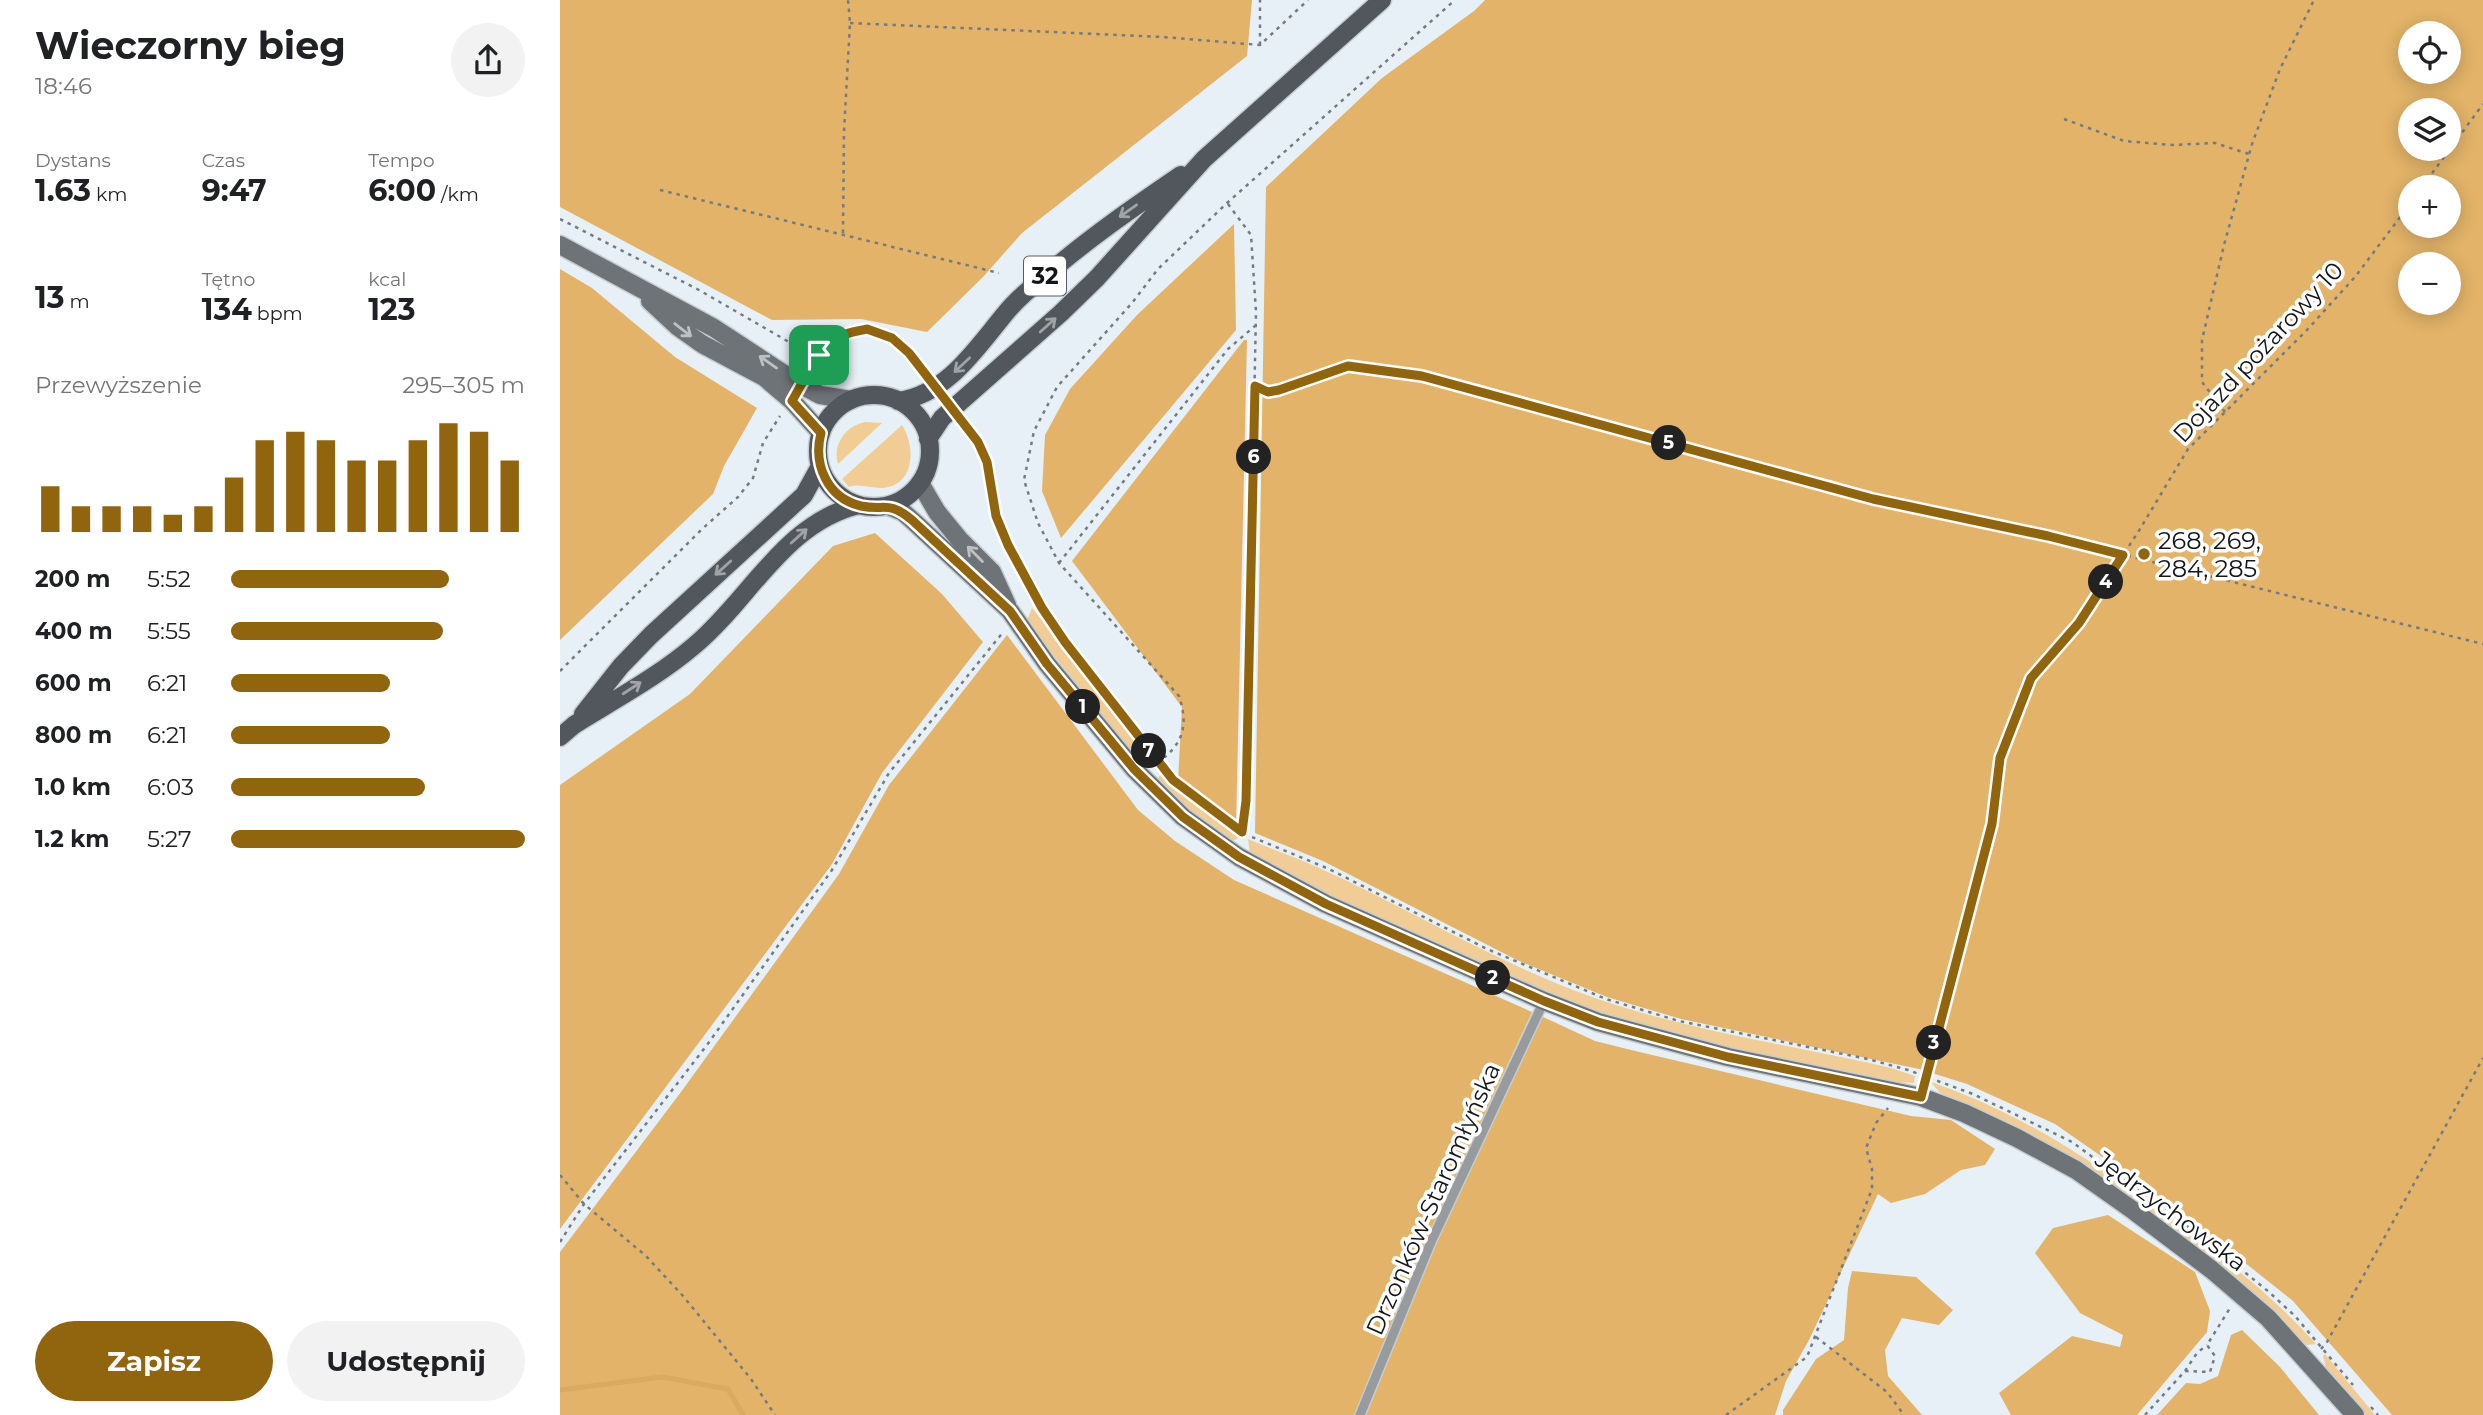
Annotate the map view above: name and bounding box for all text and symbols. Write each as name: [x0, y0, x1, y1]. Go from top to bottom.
map controls: [2398, 21, 2461, 315]
button: locate: [2398, 21, 2461, 84]
text: Wieczorny bieg: [35, 22, 346, 69]
button: share: [451, 23, 525, 97]
text: 18:46: [35, 72, 92, 100]
button: layers: [2398, 98, 2461, 161]
text: Dystans: [35, 149, 111, 172]
text: Czas: [202, 149, 245, 172]
text: Tempo: [368, 149, 435, 172]
text: 1.63: [35, 172, 91, 209]
text: 9:47: [202, 172, 267, 209]
text: 6:00: [368, 172, 436, 209]
button: +: [2398, 175, 2461, 238]
text: km: [91, 183, 127, 206]
text: /km: [436, 183, 479, 206]
one-way arrow: [1119, 204, 1138, 218]
button: −: [2398, 252, 2461, 315]
road number: 32: [1024, 256, 1066, 296]
street label: Dojazd pożarowy 10: [2167, 256, 2349, 448]
text: Tętno: [202, 268, 255, 291]
text: kcal: [368, 268, 406, 291]
text: 13: [35, 279, 65, 316]
text: m: [65, 290, 90, 313]
text: 134: [202, 291, 252, 328]
text: 123: [368, 291, 416, 328]
text: bpm: [252, 302, 303, 325]
one-way arrow: [1039, 317, 1057, 333]
one-way arrow: [673, 322, 691, 337]
pin: [789, 325, 849, 385]
icon: arrive: [800, 336, 838, 374]
one-way arrow: [759, 355, 778, 369]
one-way arrow: [953, 357, 971, 373]
text: Przewyższenie: [35, 371, 202, 399]
text: 295–305 m: [402, 371, 525, 399]
pin: 5: [1652, 426, 1686, 460]
text: 5: [1663, 431, 1674, 454]
pin: 6: [1236, 440, 1272, 475]
text: 6: [1247, 445, 1260, 468]
place label: 268, 269, 284, 285: [2158, 526, 2261, 583]
one-way arrow: [790, 529, 808, 545]
one-way arrow: [967, 545, 984, 562]
marker: 268, 269, 284, 285: [2136, 546, 2152, 562]
one-way arrow: [714, 560, 732, 576]
pin: 4: [2088, 564, 2124, 600]
text: 200 m: [35, 565, 110, 593]
text: 5:52: [147, 565, 191, 593]
text: 4: [2099, 570, 2112, 593]
text: 400 m: [35, 617, 113, 645]
text: 5:55: [147, 617, 191, 645]
text: 600 m: [35, 669, 112, 697]
text: 6:21: [147, 669, 187, 697]
one-way arrow: [622, 681, 641, 696]
pin: 1: [1065, 690, 1100, 724]
text: 1: [1079, 695, 1086, 718]
text: 800 m: [35, 721, 112, 749]
text: 6:21: [147, 721, 187, 749]
pin: 7: [1132, 734, 1166, 768]
text: 7: [1143, 739, 1154, 762]
text: 1.0 km: [35, 773, 111, 801]
text: 6:03: [147, 773, 194, 801]
text: 1.2 km: [35, 825, 109, 853]
text: 5:27: [147, 825, 191, 853]
pin: 2: [1476, 960, 1510, 996]
text: 2: [1487, 966, 1498, 989]
pin: 3: [1916, 1026, 1952, 1060]
text: 3: [1928, 1031, 1939, 1054]
street label: Drzonków-Staromłyńska: [1360, 1058, 1506, 1340]
street label: Jędrzychowska: [2089, 1144, 2252, 1277]
button: Zapisz: [35, 1321, 273, 1401]
button: Udostępnij: [287, 1321, 525, 1401]

